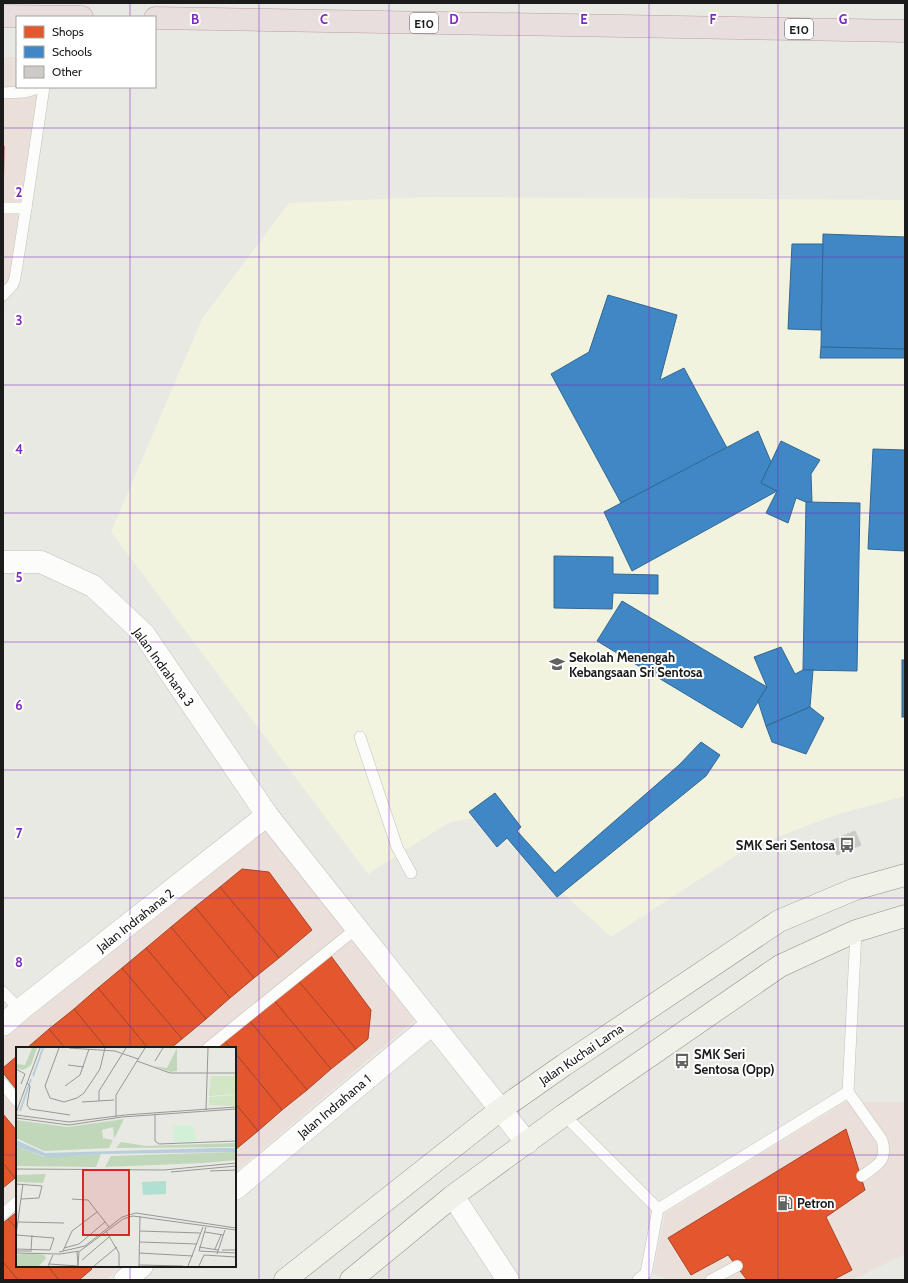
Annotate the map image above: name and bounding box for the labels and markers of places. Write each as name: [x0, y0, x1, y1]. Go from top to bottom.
place label: Sekolah Menengah Kebangsaan Sri Sentosa: [569, 649, 703, 680]
school or university icon: Sekolah Menengah Kebangsaan Sri Sentosa: [548, 655, 566, 673]
bus stop icon: SMK Seri Sentosa: [838, 836, 856, 854]
place label: SMK Seri Sentosa: [736, 837, 836, 853]
place label: SMK Seri Sentosa (Opp): [694, 1046, 775, 1077]
bus stop icon: SMK Seri Sentosa (Opp): [673, 1052, 691, 1070]
fuel station icon: Petron: [776, 1194, 794, 1212]
place label: Petron: [797, 1195, 835, 1211]

